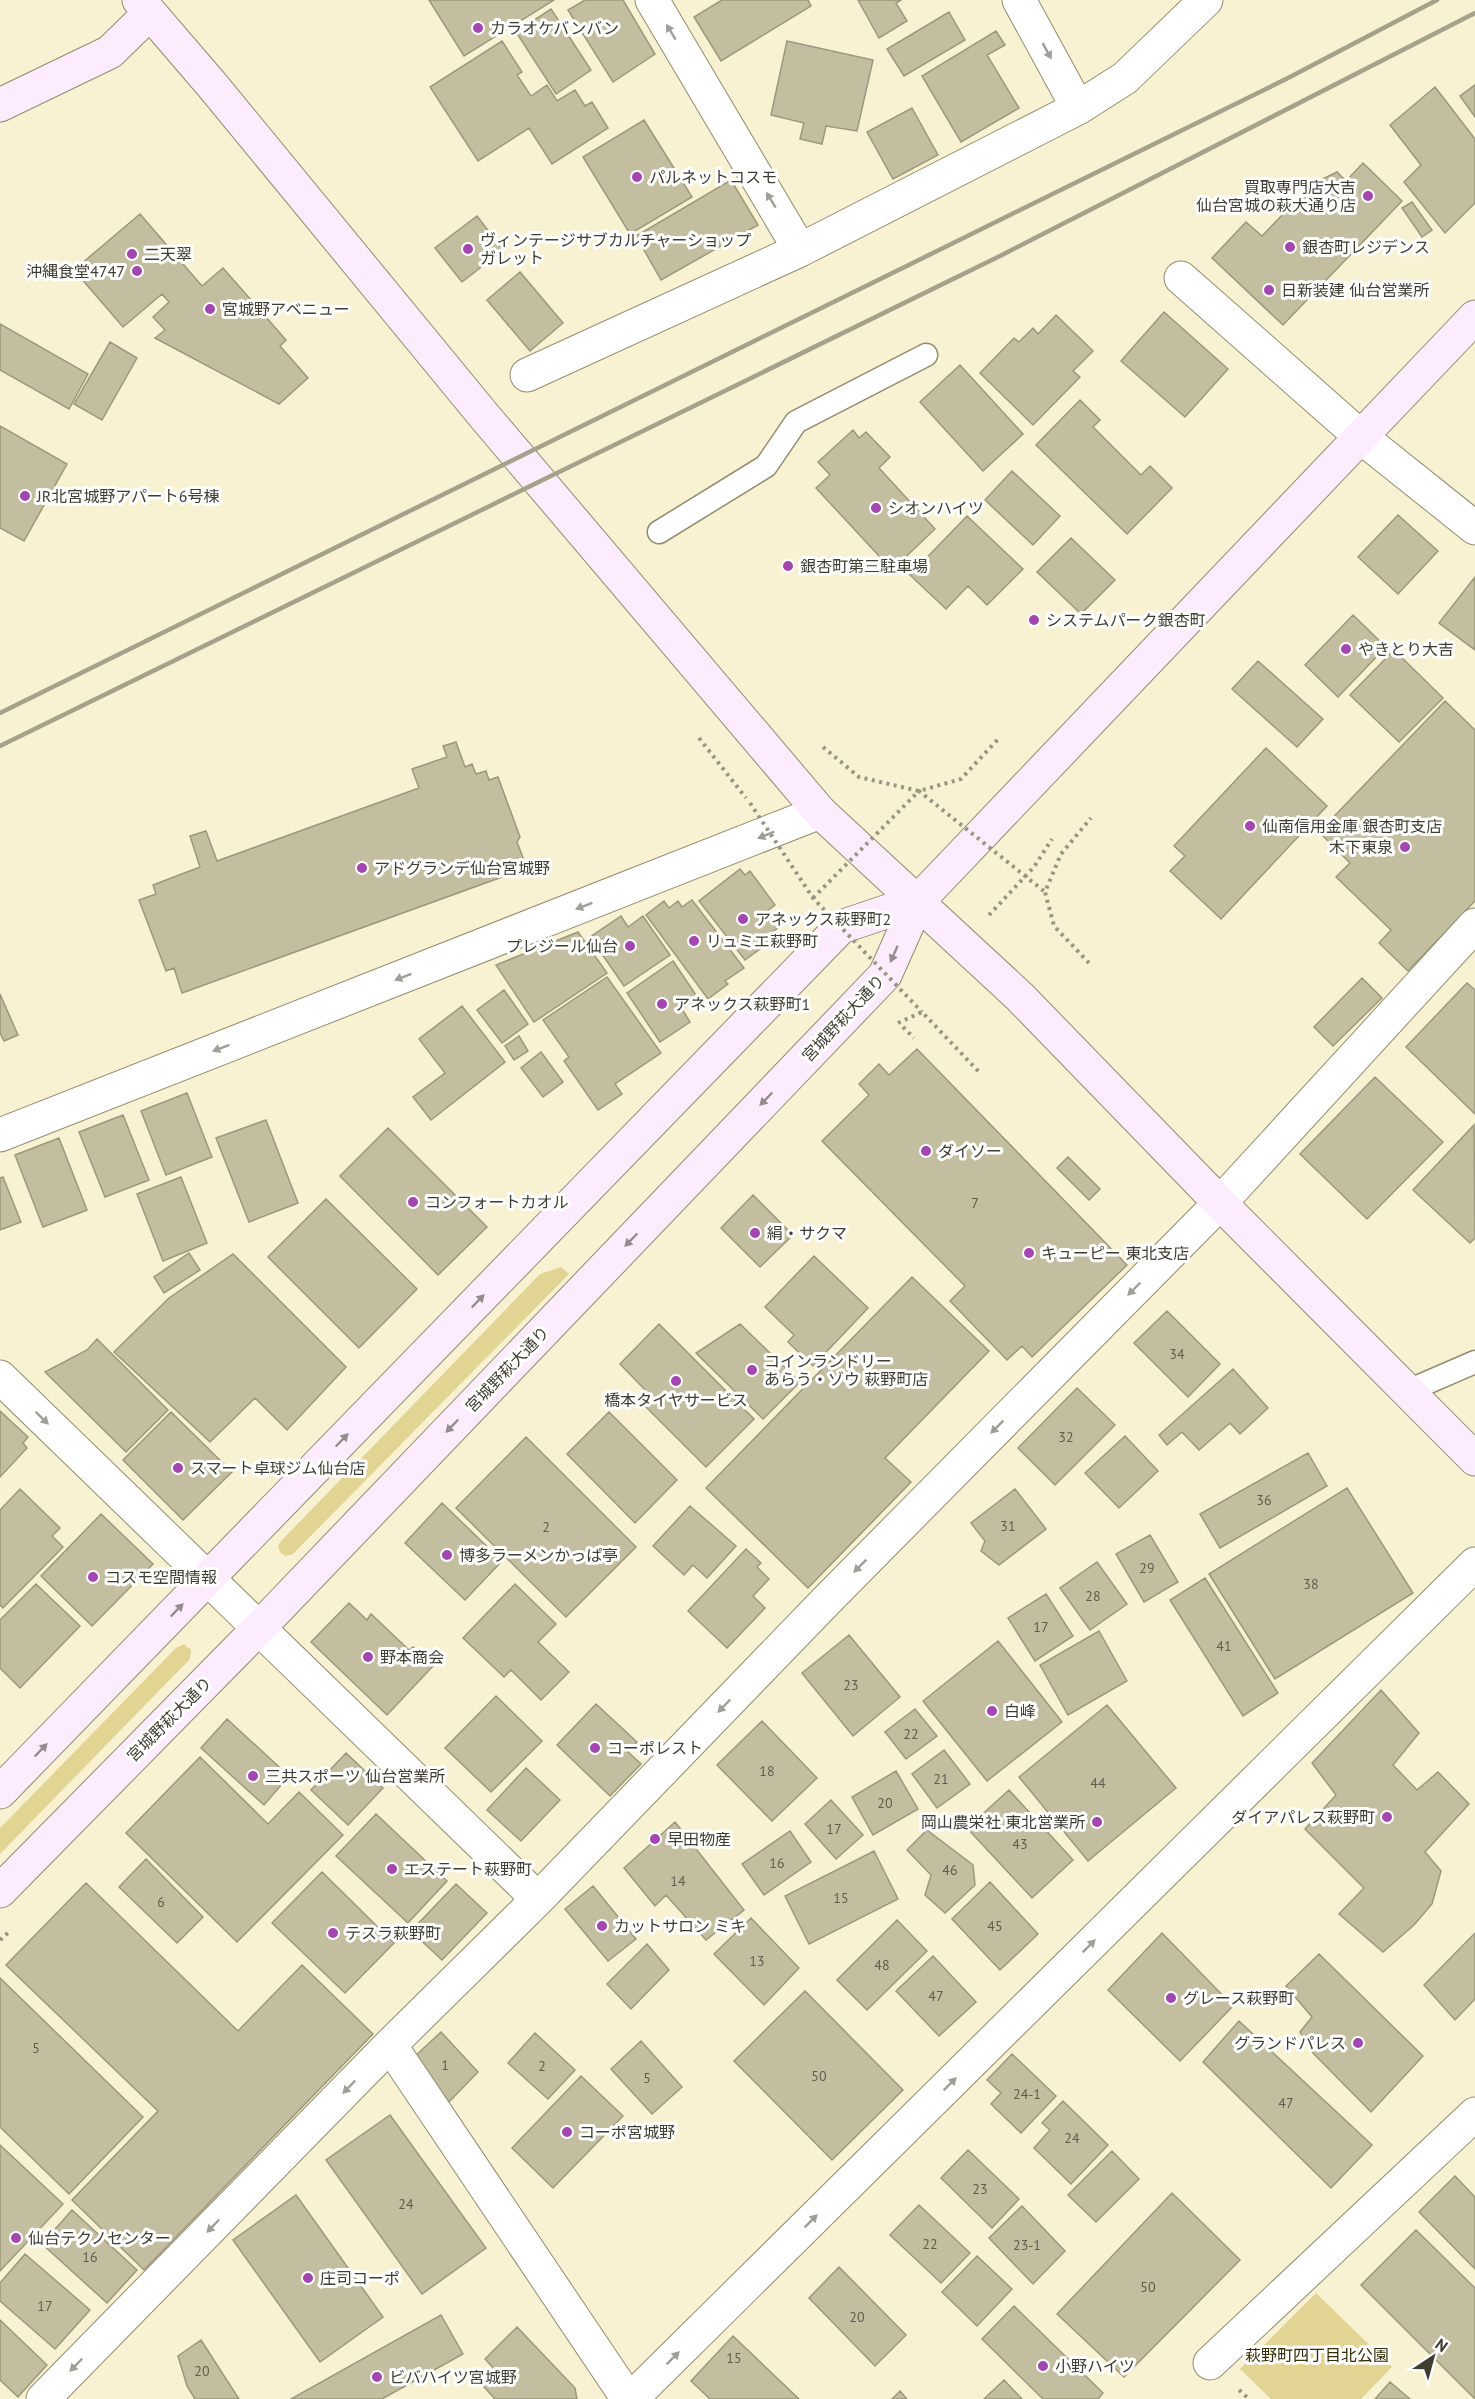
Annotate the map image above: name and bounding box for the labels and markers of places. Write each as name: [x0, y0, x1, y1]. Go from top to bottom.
place label: カラオケバンバン: [490, 18, 619, 38]
marker: カラオケバンバン: [471, 21, 485, 35]
place label: パルネットコスモ: [649, 167, 777, 187]
marker: パルネットコスモ: [630, 170, 644, 184]
place label: 買取専門店大吉 仙台宮城の萩大通り店: [1196, 177, 1356, 215]
marker: 買取専門店大吉 仙台宮城の萩大通り店: [1361, 189, 1375, 203]
place label: ヴィンテージサブカルチャーショップ ガレット: [480, 230, 751, 268]
place label: 銀杏町レジデンス: [1302, 237, 1430, 257]
marker: 銀杏町レジデンス: [1283, 240, 1297, 254]
marker: ヴィンテージサブカルチャーショップ ガレット: [461, 242, 475, 256]
place label: 二天翠: [144, 244, 192, 264]
marker: 二天翠: [125, 247, 139, 261]
place label: 沖縄食堂4747: [26, 261, 125, 281]
marker: 沖縄食堂4747: [130, 264, 144, 278]
place label: 日新装建 仙台営業所: [1281, 280, 1429, 300]
marker: 日新装建 仙台営業所: [1262, 283, 1276, 297]
place label: 宮城野アベニュー: [222, 299, 350, 319]
marker: 宮城野アベニュー: [203, 302, 217, 316]
place label: JR北宮城野アパート6号棟: [36, 486, 220, 506]
marker: JR北宮城野アパート6号棟: [18, 489, 32, 503]
place label: シオンハイツ: [888, 498, 984, 518]
marker: シオンハイツ: [869, 501, 883, 515]
place label: 銀杏町第三駐車場: [800, 556, 928, 576]
marker: 銀杏町第三駐車場: [781, 559, 795, 573]
place label: システムパーク銀杏町: [1046, 610, 1206, 630]
marker: システムパーク銀杏町: [1027, 613, 1041, 627]
place label: やきとり大吉: [1358, 639, 1454, 659]
marker: やきとり大吉: [1339, 642, 1353, 656]
place label: 仙南信用金庫 銀杏町支店: [1262, 816, 1442, 836]
marker: 仙南信用金庫 銀杏町支店: [1243, 819, 1257, 833]
place label: 木下東泉: [1329, 837, 1393, 857]
marker: 木下東泉: [1398, 840, 1412, 854]
place label: アドグランデ仙台宮城野: [374, 858, 550, 878]
marker: アドグランデ仙台宮城野: [355, 861, 369, 875]
place label: アネックス萩野町2: [755, 909, 891, 929]
marker: アネックス萩野町2: [736, 912, 750, 926]
place label: リュミエ萩野町: [706, 931, 818, 951]
marker: リュミエ萩野町: [687, 934, 701, 948]
place label: プレジール仙台: [506, 936, 618, 956]
marker: プレジール仙台: [623, 939, 637, 953]
place label: アネックス萩野町1: [674, 994, 810, 1014]
marker: アネックス萩野町1: [655, 997, 669, 1011]
place label: ダイソー: [938, 1141, 1002, 1161]
marker: ダイソー: [919, 1144, 933, 1158]
place label: コンフォートカオル: [425, 1192, 569, 1212]
marker: コンフォートカオル: [406, 1195, 420, 1209]
place label: 絹・サクマ: [767, 1223, 847, 1243]
marker: 絹・サクマ: [748, 1226, 762, 1240]
place label: キューピー 東北支店: [1041, 1243, 1189, 1263]
marker: キューピー 東北支店: [1022, 1246, 1036, 1260]
place label: コインランドリー あらう・ゾウ 萩野町店: [764, 1351, 928, 1389]
marker: コインランドリー あらう・ゾウ 萩野町店: [745, 1363, 759, 1377]
marker: 橋本タイヤサービス: [669, 1374, 683, 1388]
place label: 橋本タイヤサービス: [604, 1390, 748, 1410]
place label: スマート卓球ジム仙台店: [190, 1458, 366, 1478]
marker: スマート卓球ジム仙台店: [171, 1461, 185, 1475]
place label: 博多ラーメンかっぱ亭: [459, 1545, 618, 1565]
marker: 博多ラーメンかっぱ亭: [440, 1548, 454, 1562]
place label: コスモ空間情報: [105, 1567, 217, 1587]
marker: コスモ空間情報: [86, 1570, 100, 1584]
place label: 野本商会: [380, 1647, 444, 1667]
marker: 野本商会: [361, 1650, 375, 1664]
place label: 白峰: [1004, 1701, 1036, 1721]
marker: 白峰: [985, 1704, 999, 1718]
place label: コーポレスト: [607, 1738, 703, 1758]
marker: コーポレスト: [588, 1741, 602, 1755]
place label: 三共スポーツ 仙台営業所: [265, 1766, 445, 1786]
marker: 三共スポーツ 仙台営業所: [246, 1769, 260, 1783]
place label: ダイアパレス萩野町: [1231, 1807, 1375, 1827]
marker: ダイアパレス萩野町: [1380, 1810, 1394, 1824]
place label: 岡山農栄社 東北営業所: [921, 1812, 1085, 1832]
marker: 岡山農栄社 東北営業所: [1090, 1815, 1104, 1829]
place label: 早田物産: [667, 1829, 731, 1849]
marker: 早田物産: [648, 1832, 662, 1846]
place label: エステート萩野町: [404, 1859, 532, 1879]
marker: エステート萩野町: [385, 1862, 399, 1876]
place label: カットサロン ミキ: [614, 1916, 746, 1936]
marker: カットサロン ミキ: [595, 1919, 609, 1933]
place label: テスラ萩野町: [345, 1923, 441, 1943]
marker: テスラ萩野町: [326, 1926, 340, 1940]
place label: グレース萩野町: [1183, 1988, 1294, 2008]
marker: グレース萩野町: [1164, 1991, 1178, 2005]
place label: グランドパレス: [1234, 2033, 1346, 2053]
marker: グランドパレス: [1351, 2036, 1365, 2050]
place label: コーポ宮城野: [579, 2122, 675, 2142]
marker: コーポ宮城野: [560, 2125, 574, 2139]
place label: 仙台テクノセンター: [28, 2228, 171, 2248]
marker: 仙台テクノセンター: [9, 2231, 23, 2245]
place label: 庄司コーポ: [320, 2268, 400, 2288]
marker: 庄司コーポ: [301, 2271, 315, 2285]
place label: 小野ハイツ: [1055, 2356, 1135, 2376]
marker: 小野ハイツ: [1036, 2359, 1050, 2373]
place label: ビバハイツ宮城野: [389, 2367, 517, 2387]
marker: ビバハイツ宮城野: [370, 2370, 384, 2384]

